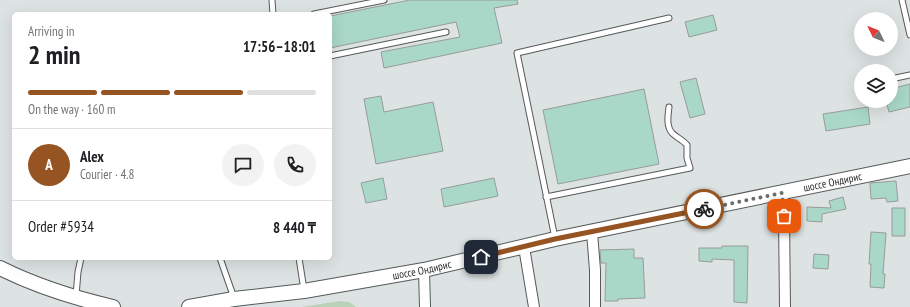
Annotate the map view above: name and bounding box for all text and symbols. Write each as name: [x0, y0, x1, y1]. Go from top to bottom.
north arrow: [854, 12, 898, 56]
map controls: [854, 12, 898, 108]
text: Arriving in: [28, 23, 75, 40]
text: 17:56–18:01: [243, 37, 316, 56]
text: 2 min: [28, 38, 81, 71]
button: layers: [854, 64, 898, 108]
text: On the way · 160 m: [28, 101, 115, 118]
button: chat: [222, 144, 264, 186]
button: phone: [274, 144, 316, 186]
text: Alex: [80, 147, 104, 166]
text: A: [45, 155, 53, 174]
text: Courier · 4.8: [80, 166, 134, 183]
street label: шоссе Ондирис: [802, 169, 863, 195]
courier: [684, 189, 724, 229]
icon: bike: [693, 198, 715, 220]
pin: [767, 199, 801, 233]
icon: bag: [773, 205, 795, 227]
text: Order #5934: [28, 217, 94, 236]
text: 8 440 ₸: [273, 218, 316, 237]
pin: [464, 240, 498, 274]
icon: home: [470, 246, 492, 268]
street label: шоссе Ондирис: [391, 257, 453, 282]

